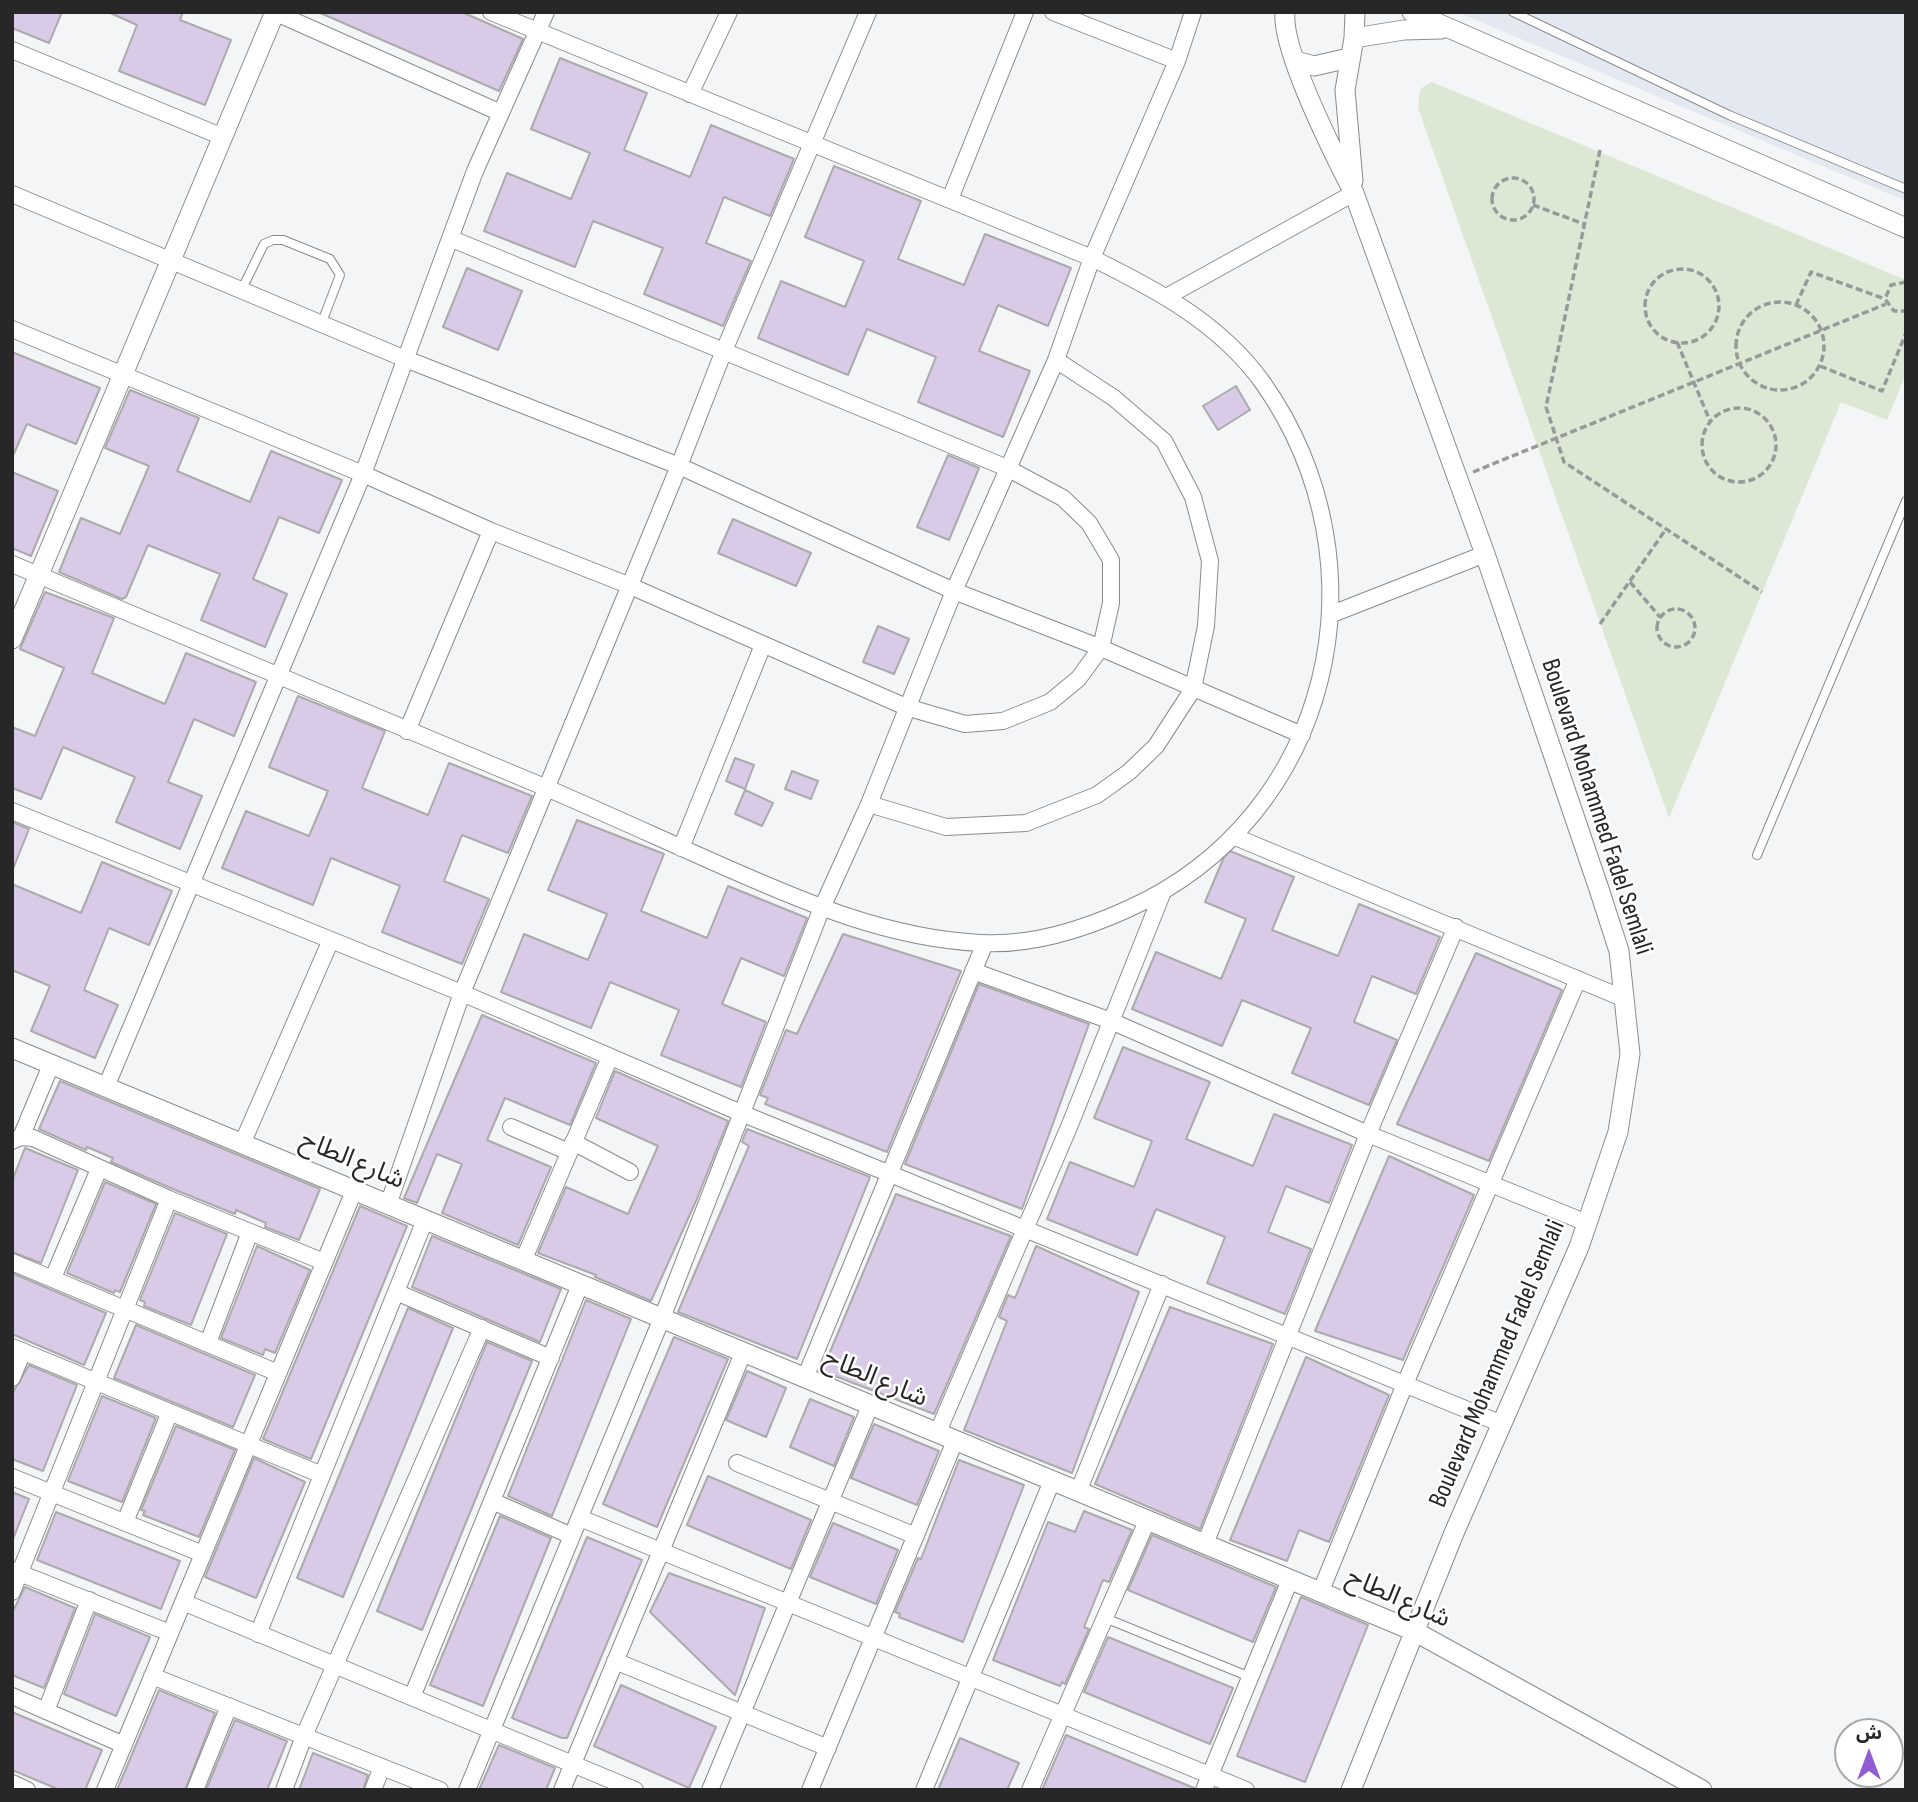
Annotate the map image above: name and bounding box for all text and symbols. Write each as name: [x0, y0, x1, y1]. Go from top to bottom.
street label: Boulevard Mohammed Fadel Semlali: [1533, 655, 1659, 959]
street label: شارع الطاح: [295, 1125, 409, 1197]
street label: Boulevard Mohammed Fadel Semlali: [1423, 1216, 1573, 1512]
street label: شارع الطاح: [818, 1343, 932, 1415]
street label: شارع الطاح: [1341, 1562, 1455, 1636]
north arrow: [1834, 1718, 1904, 1788]
text: ش: [1856, 1722, 1882, 1745]

